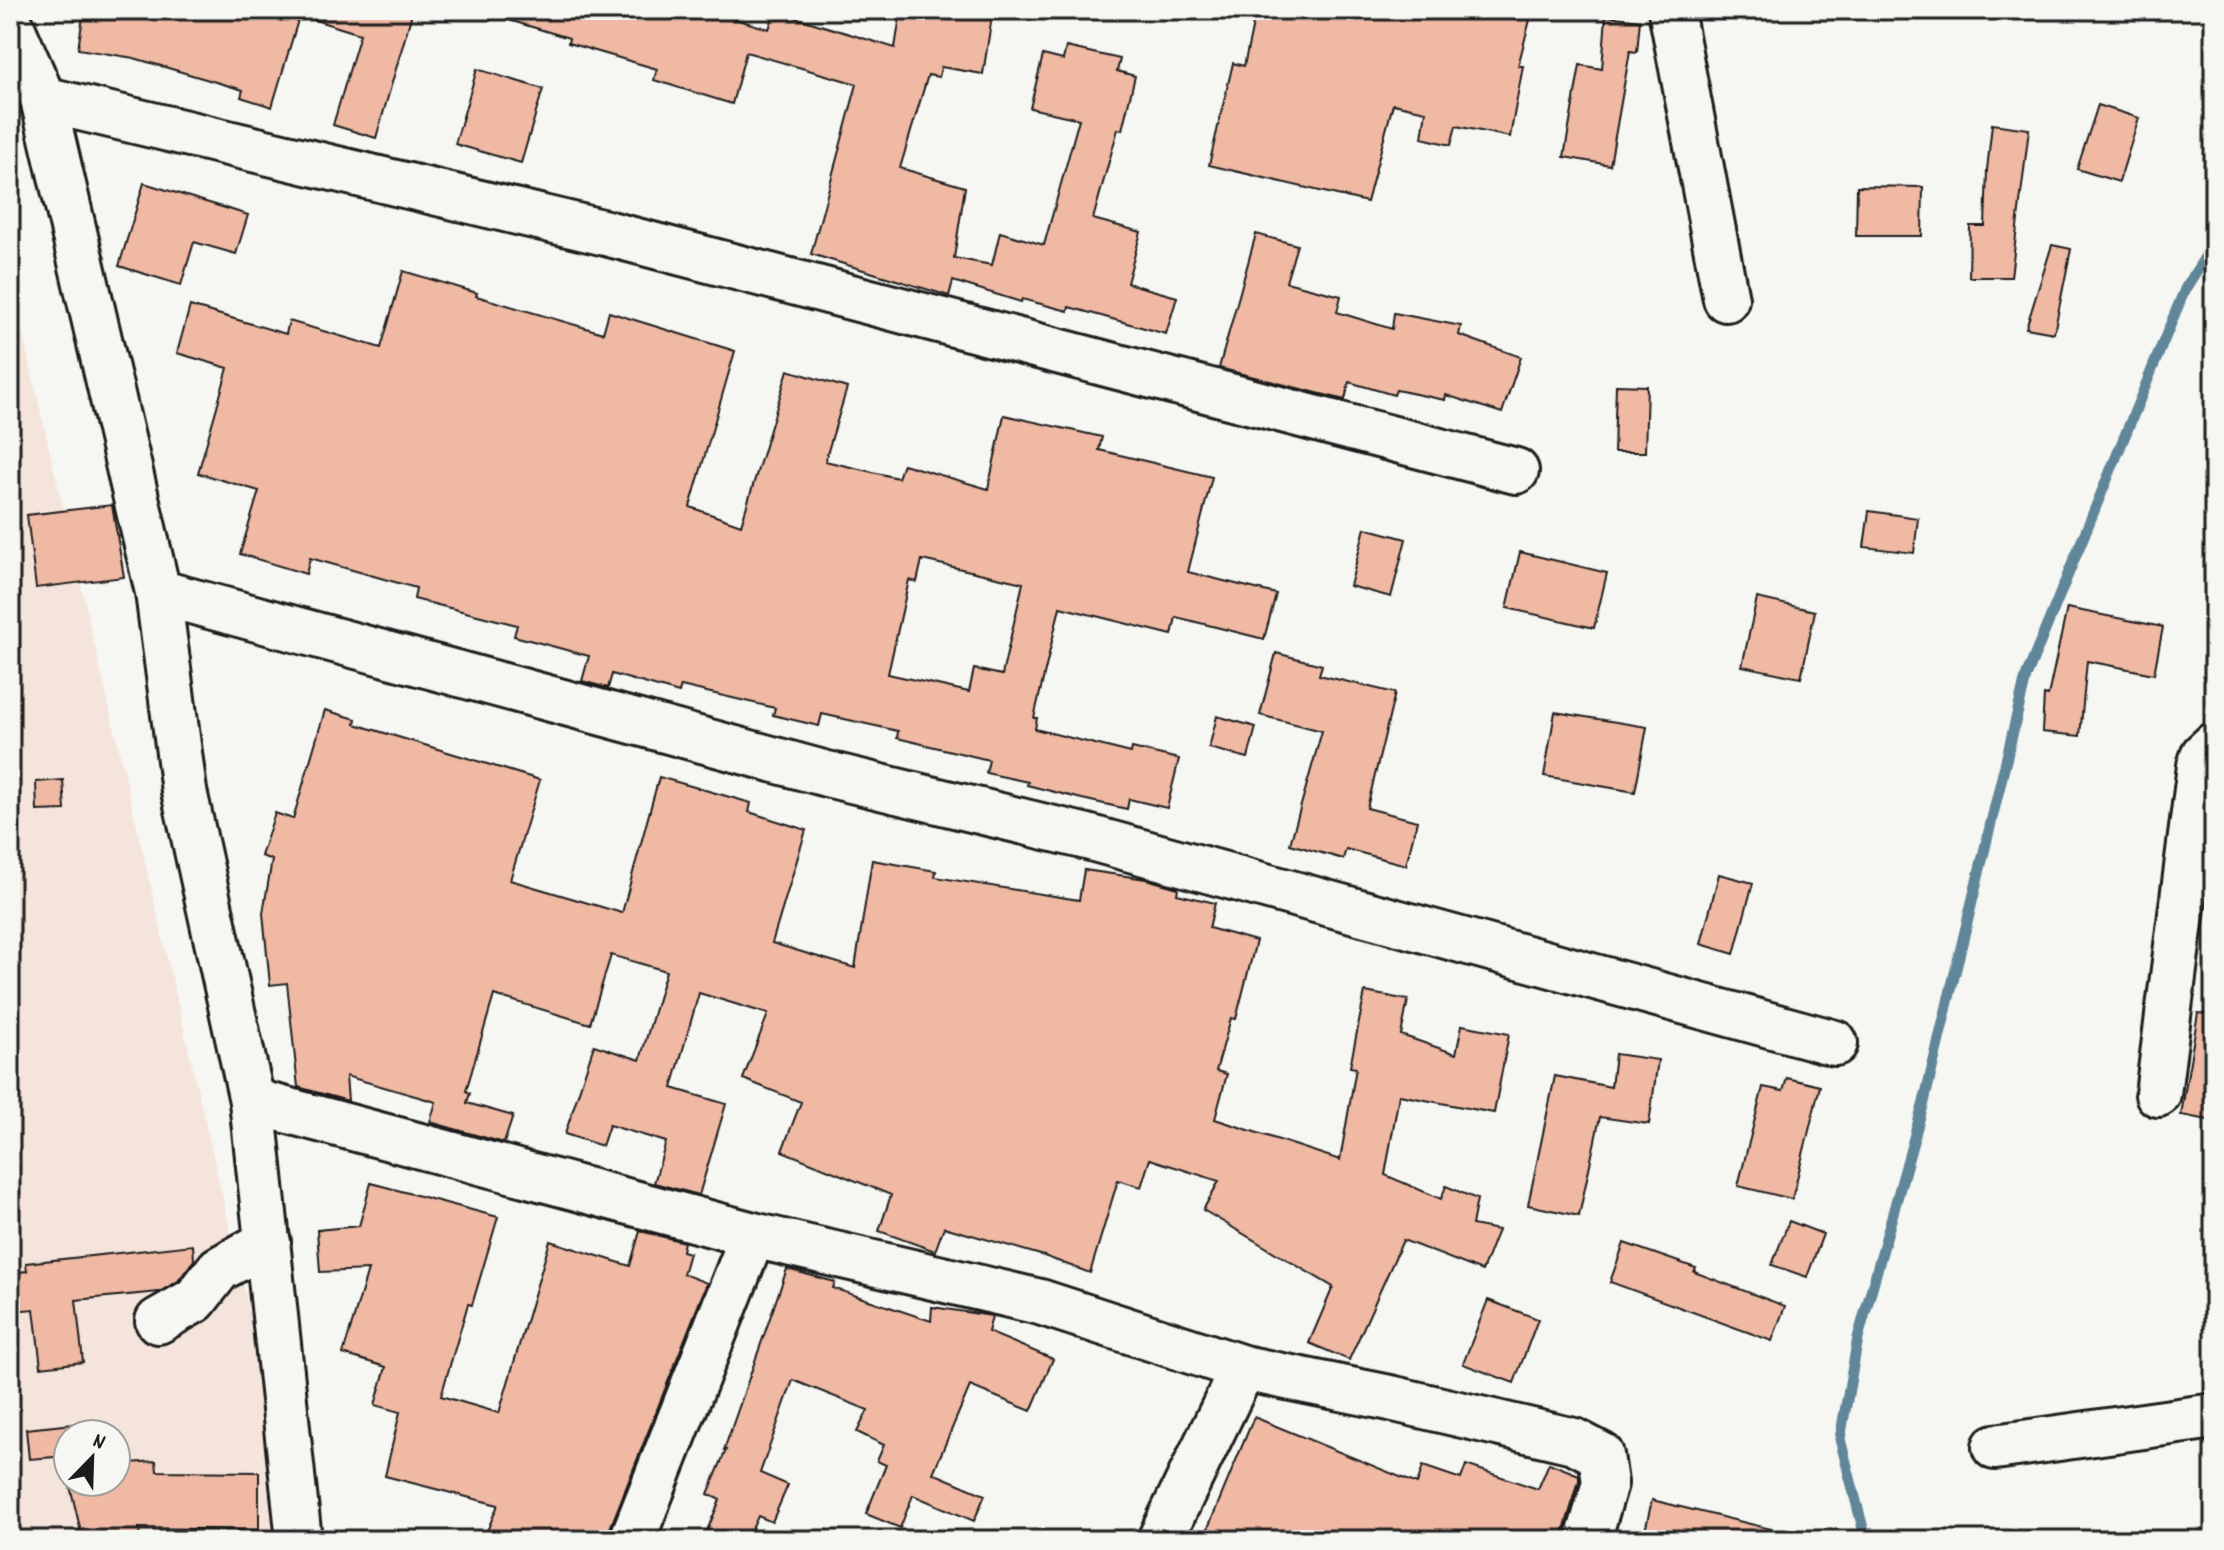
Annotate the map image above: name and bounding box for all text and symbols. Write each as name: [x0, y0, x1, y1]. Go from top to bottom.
north arrow: [52, 1418, 132, 1498]
text: N: [87, 1426, 110, 1459]

